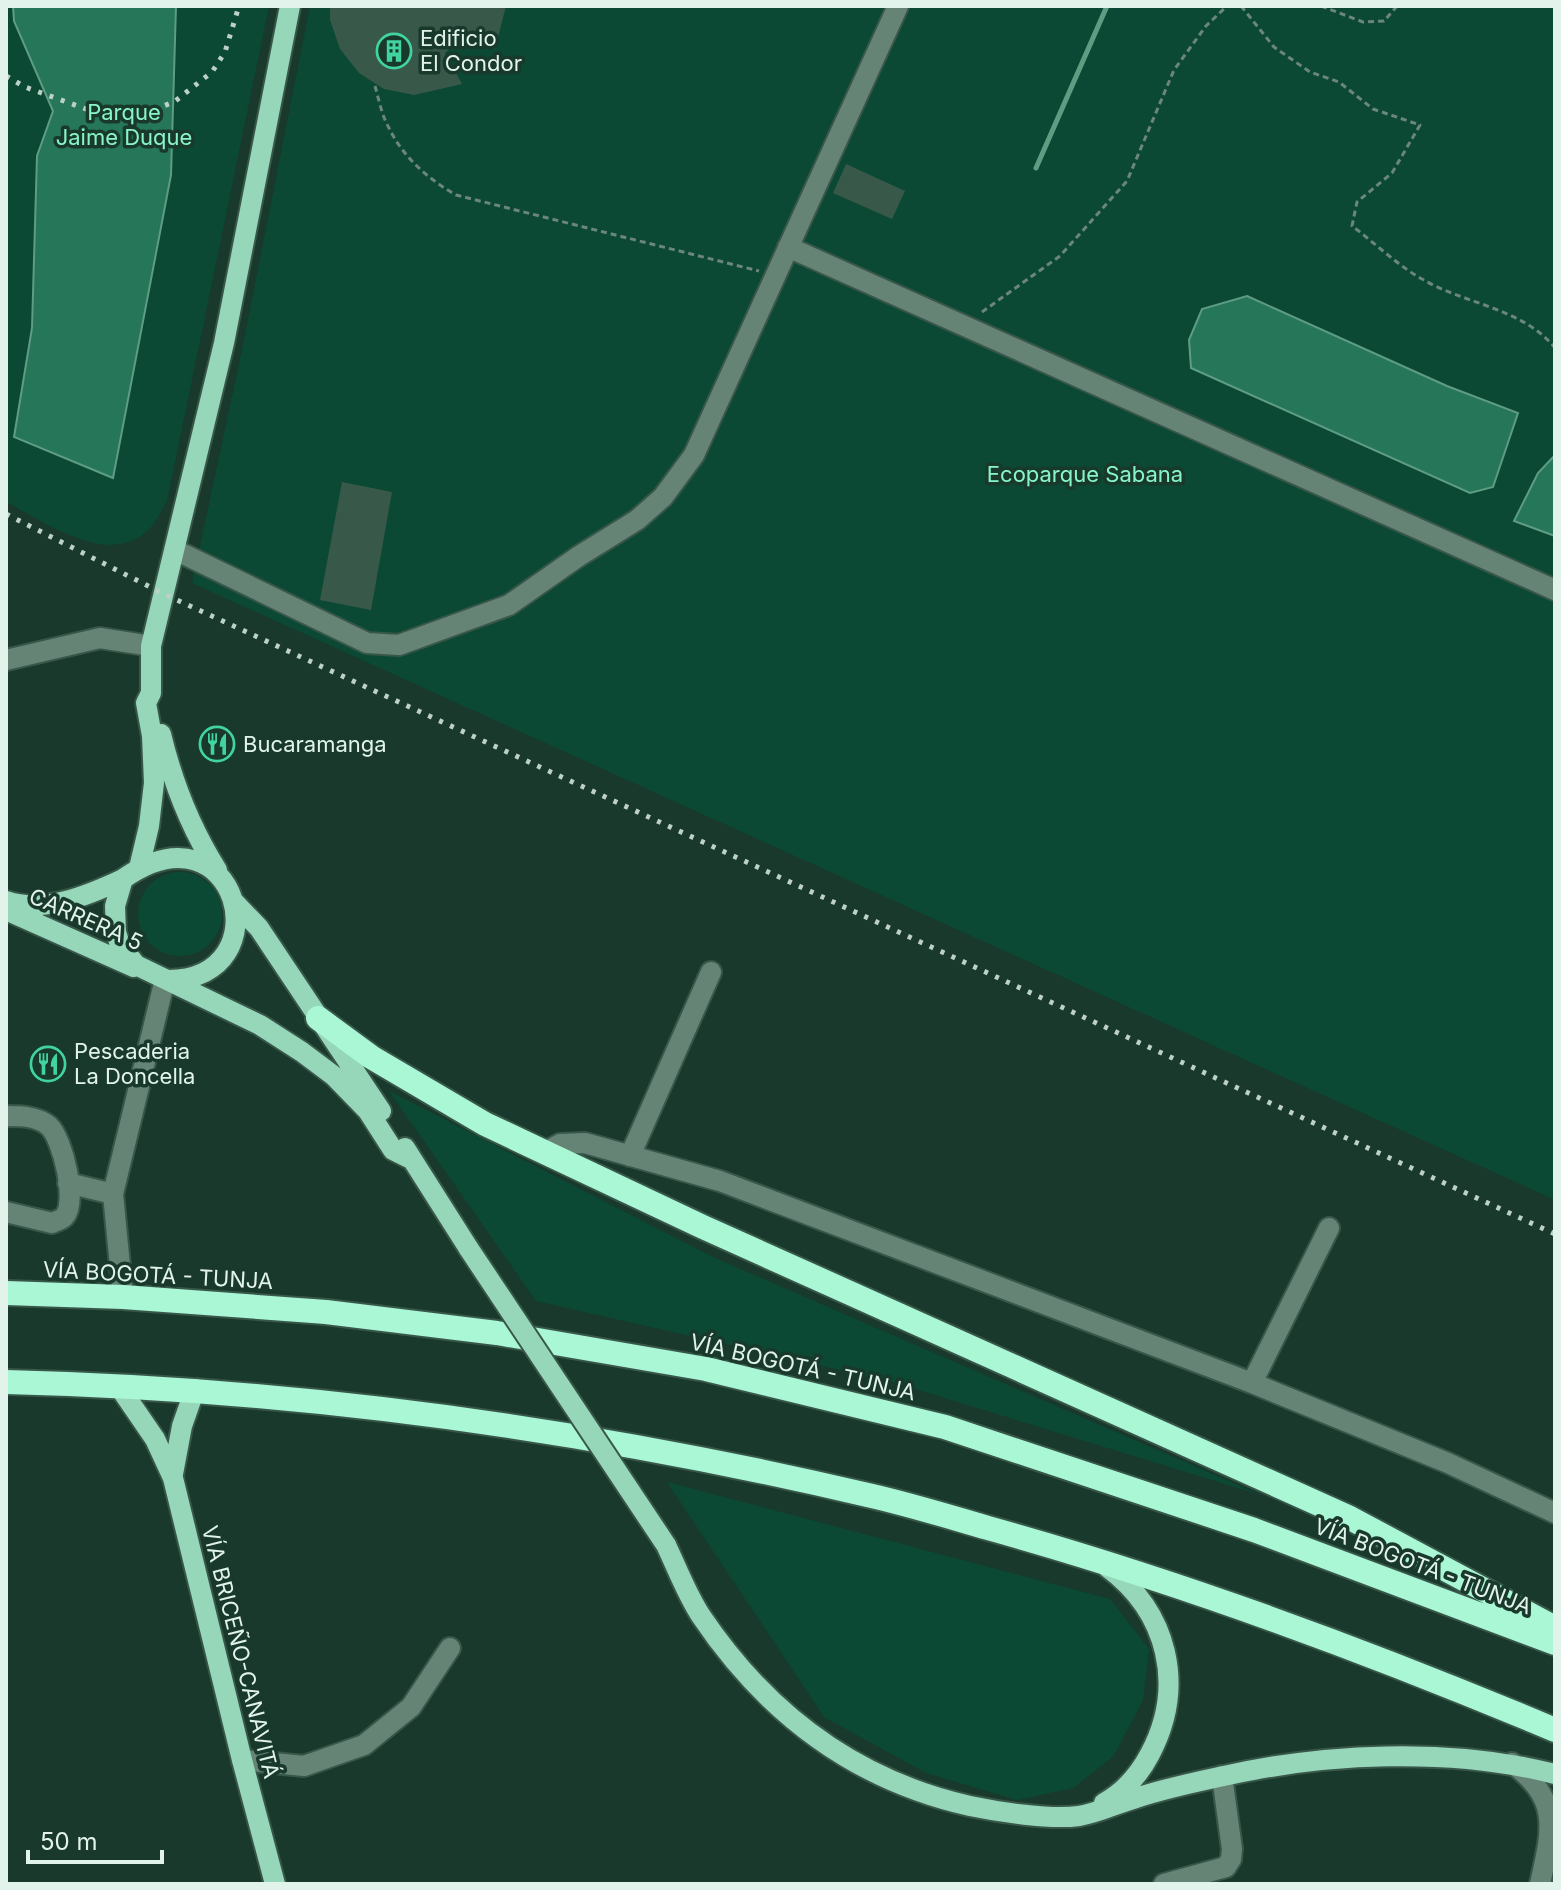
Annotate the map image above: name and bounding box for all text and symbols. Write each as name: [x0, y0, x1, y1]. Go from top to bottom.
place label: Edificio El Condor: [420, 25, 522, 76]
building icon: Edificio El Condor: [375, 32, 413, 70]
park label: Parque Jaime Duque: [56, 99, 192, 150]
park label: Ecoparque Sabana: [987, 461, 1183, 487]
restaurant icon: Bucaramanga: [198, 725, 236, 763]
place label: Bucaramanga: [243, 731, 387, 757]
street label: CARRERA 5: [25, 882, 147, 956]
place label: Pescaderia La Doncella: [74, 1038, 195, 1089]
restaurant icon: Pescaderia La Doncella: [29, 1045, 67, 1083]
street label: VÍA BOGOTÁ - TUNJA: [42, 1256, 274, 1294]
street label: VÍA BOGOTÁ - TUNJA: [688, 1328, 918, 1406]
street label: VÍA BOGOTÁ - TUNJA: [1311, 1513, 1535, 1619]
street label: VÍA BRICEÑO-CANAVITÁ: [197, 1523, 285, 1781]
scale bar: [28, 1814, 162, 1864]
text: 50 m: [40, 1827, 98, 1856]

